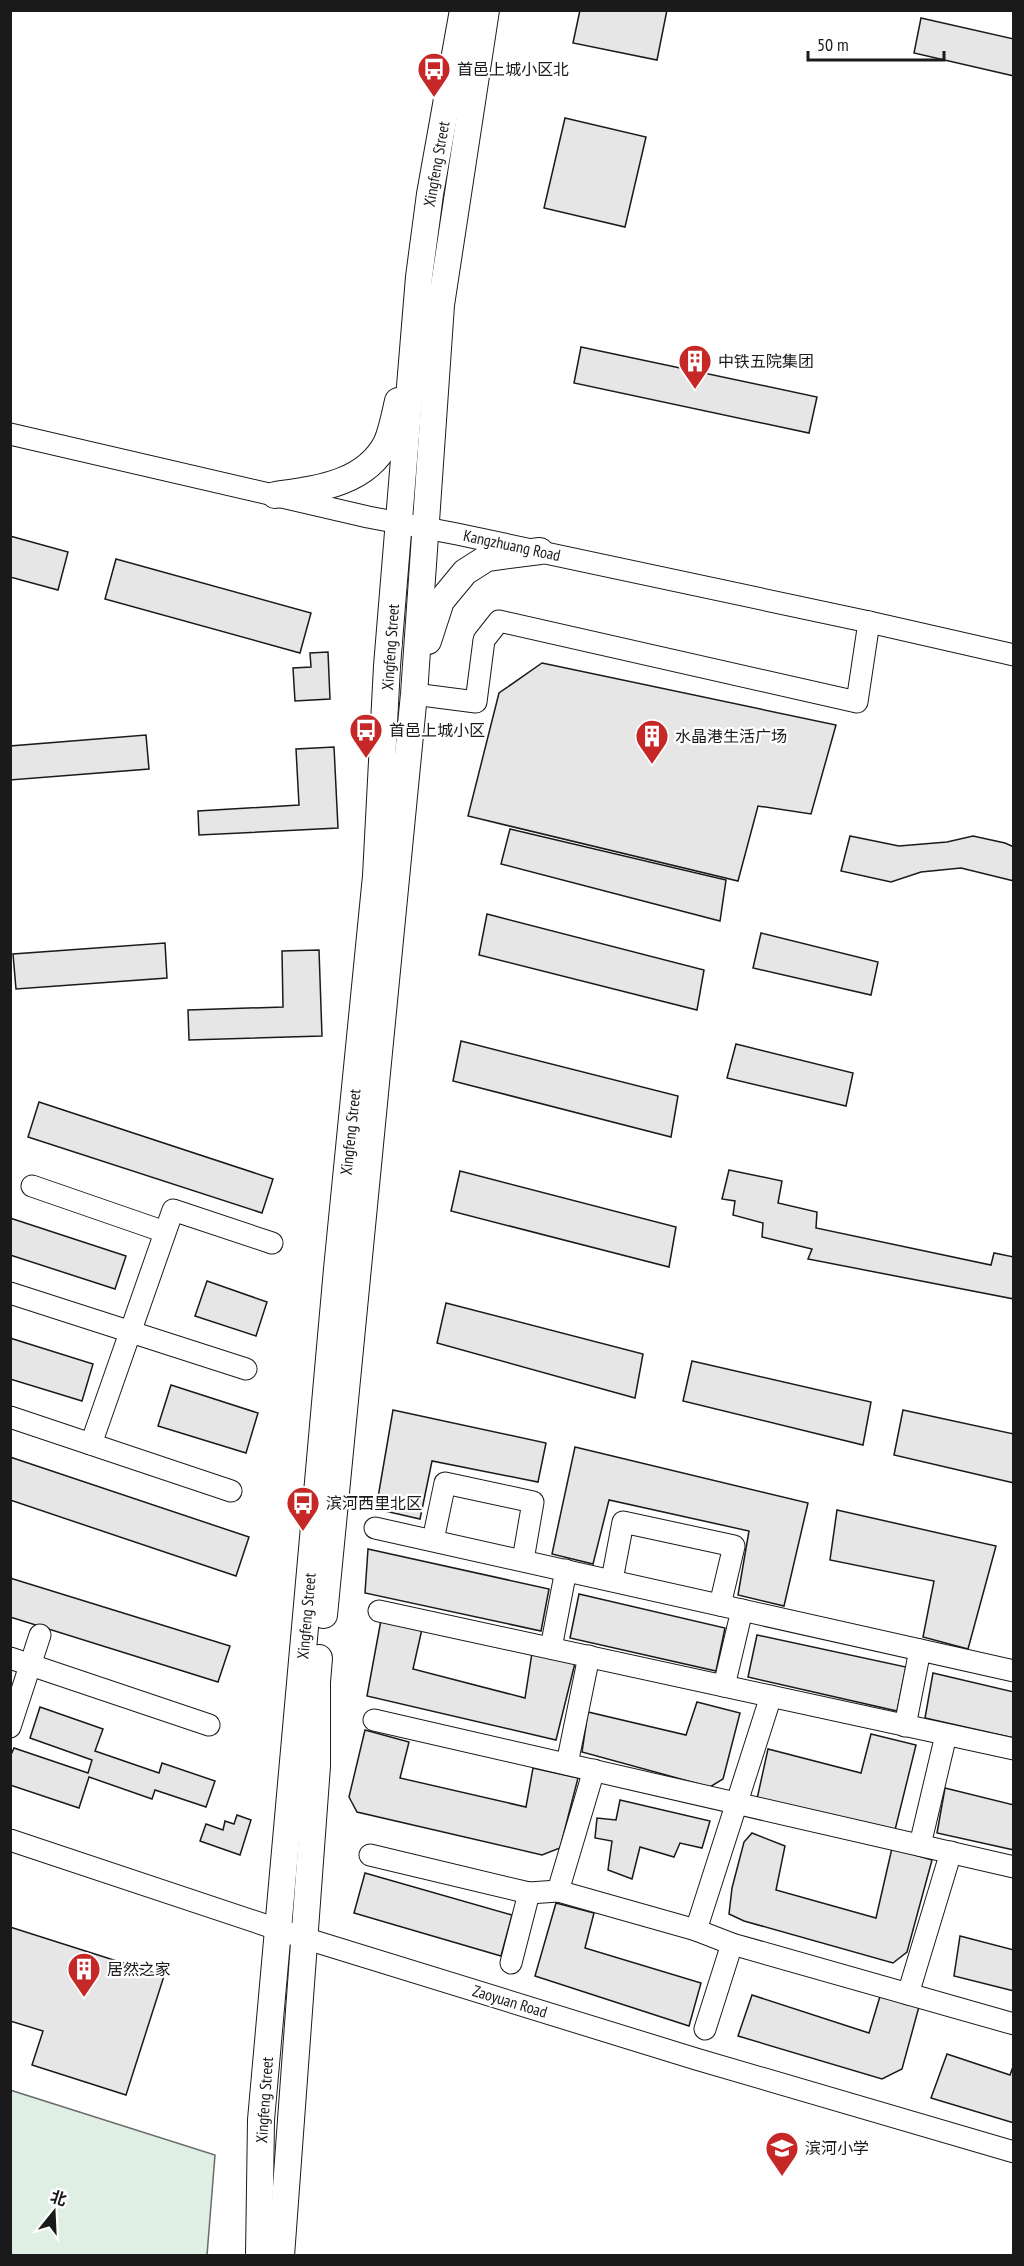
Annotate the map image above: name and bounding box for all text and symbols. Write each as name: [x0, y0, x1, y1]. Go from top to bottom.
scale bar: [808, 24, 944, 62]
text: 50 m: [817, 33, 849, 56]
bus stop icon: 首邑上城小区北: [416, 51, 452, 98]
place label: 首邑上城小区北: [457, 59, 569, 79]
street label: Xingfeng Street: [419, 119, 453, 208]
building icon: 中铁五院集团: [677, 343, 713, 390]
place label: 中铁五院集团: [718, 351, 814, 371]
street label: Kangzhuang Road: [462, 525, 562, 565]
street label: Xingfeng Street: [377, 603, 403, 691]
bus stop icon: 首邑上城小区: [348, 712, 384, 759]
building icon: 水晶港生活广场: [634, 718, 670, 765]
place label: 首邑上城小区: [389, 720, 485, 740]
place label: 水晶港生活广场: [675, 726, 787, 746]
street label: Xingfeng Street: [336, 1087, 365, 1176]
bus stop icon: 滨河西里北区: [285, 1485, 321, 1532]
place label: 滨河西里北区: [326, 1493, 422, 1513]
street label: Xingfeng Street: [292, 1571, 320, 1660]
building icon: 居然之家: [66, 1951, 102, 1998]
place label: 居然之家: [107, 1959, 171, 1979]
street label: Zaoyuan Road: [470, 1980, 550, 2022]
street label: Xingfeng Street: [251, 2056, 277, 2144]
school or university icon: 滨河小学: [764, 2130, 800, 2177]
place label: 滨河小学: [805, 2138, 869, 2158]
north arrow: [24, 2182, 84, 2242]
text: 北: [48, 2186, 69, 2210]

